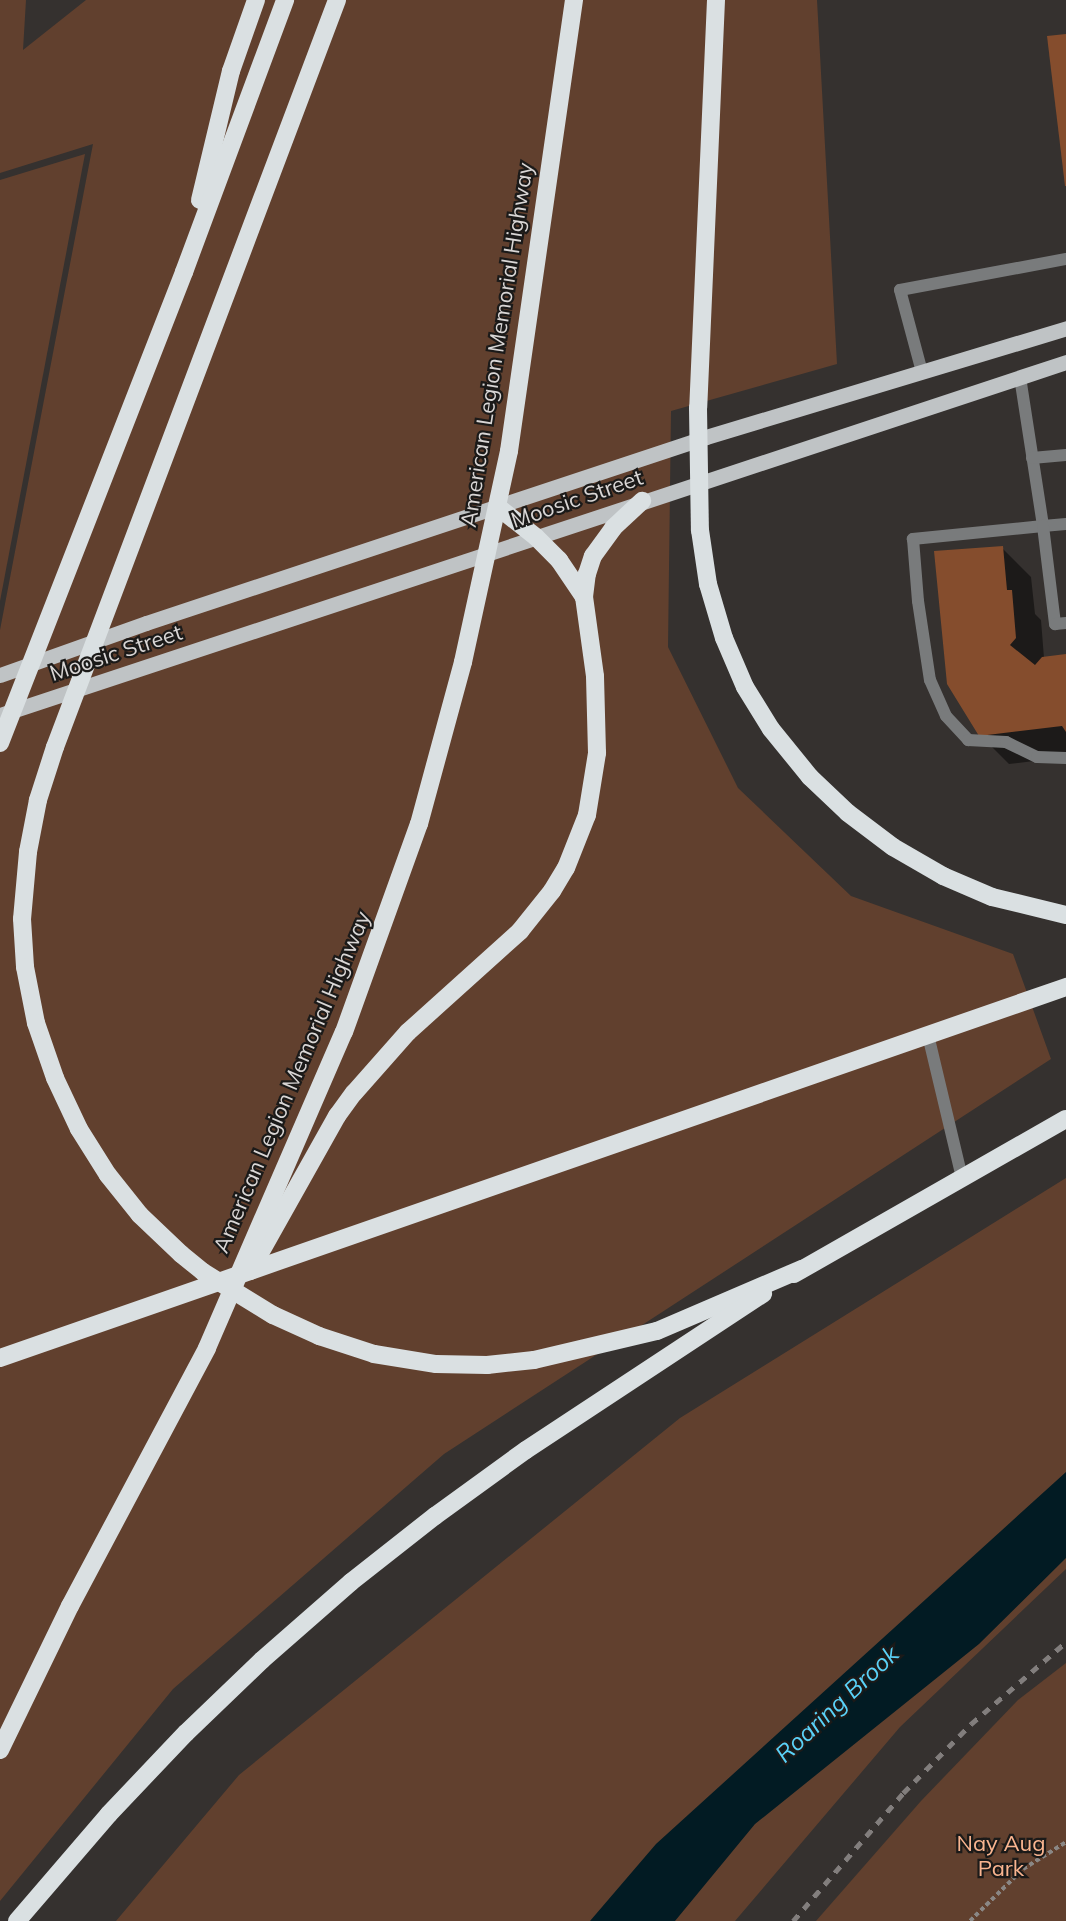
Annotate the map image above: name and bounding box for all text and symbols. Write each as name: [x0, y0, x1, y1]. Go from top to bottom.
street label: American Legion Memorial Highway: [455, 161, 539, 529]
street label: Moosic Street: [508, 464, 646, 534]
street label: Moosic Street: [46, 619, 186, 687]
street label: American Legion Memorial Highway: [208, 907, 376, 1257]
water label: Roaring Brook: [769, 1639, 905, 1769]
park label: Nay Aug Park: [956, 1830, 1046, 1882]

